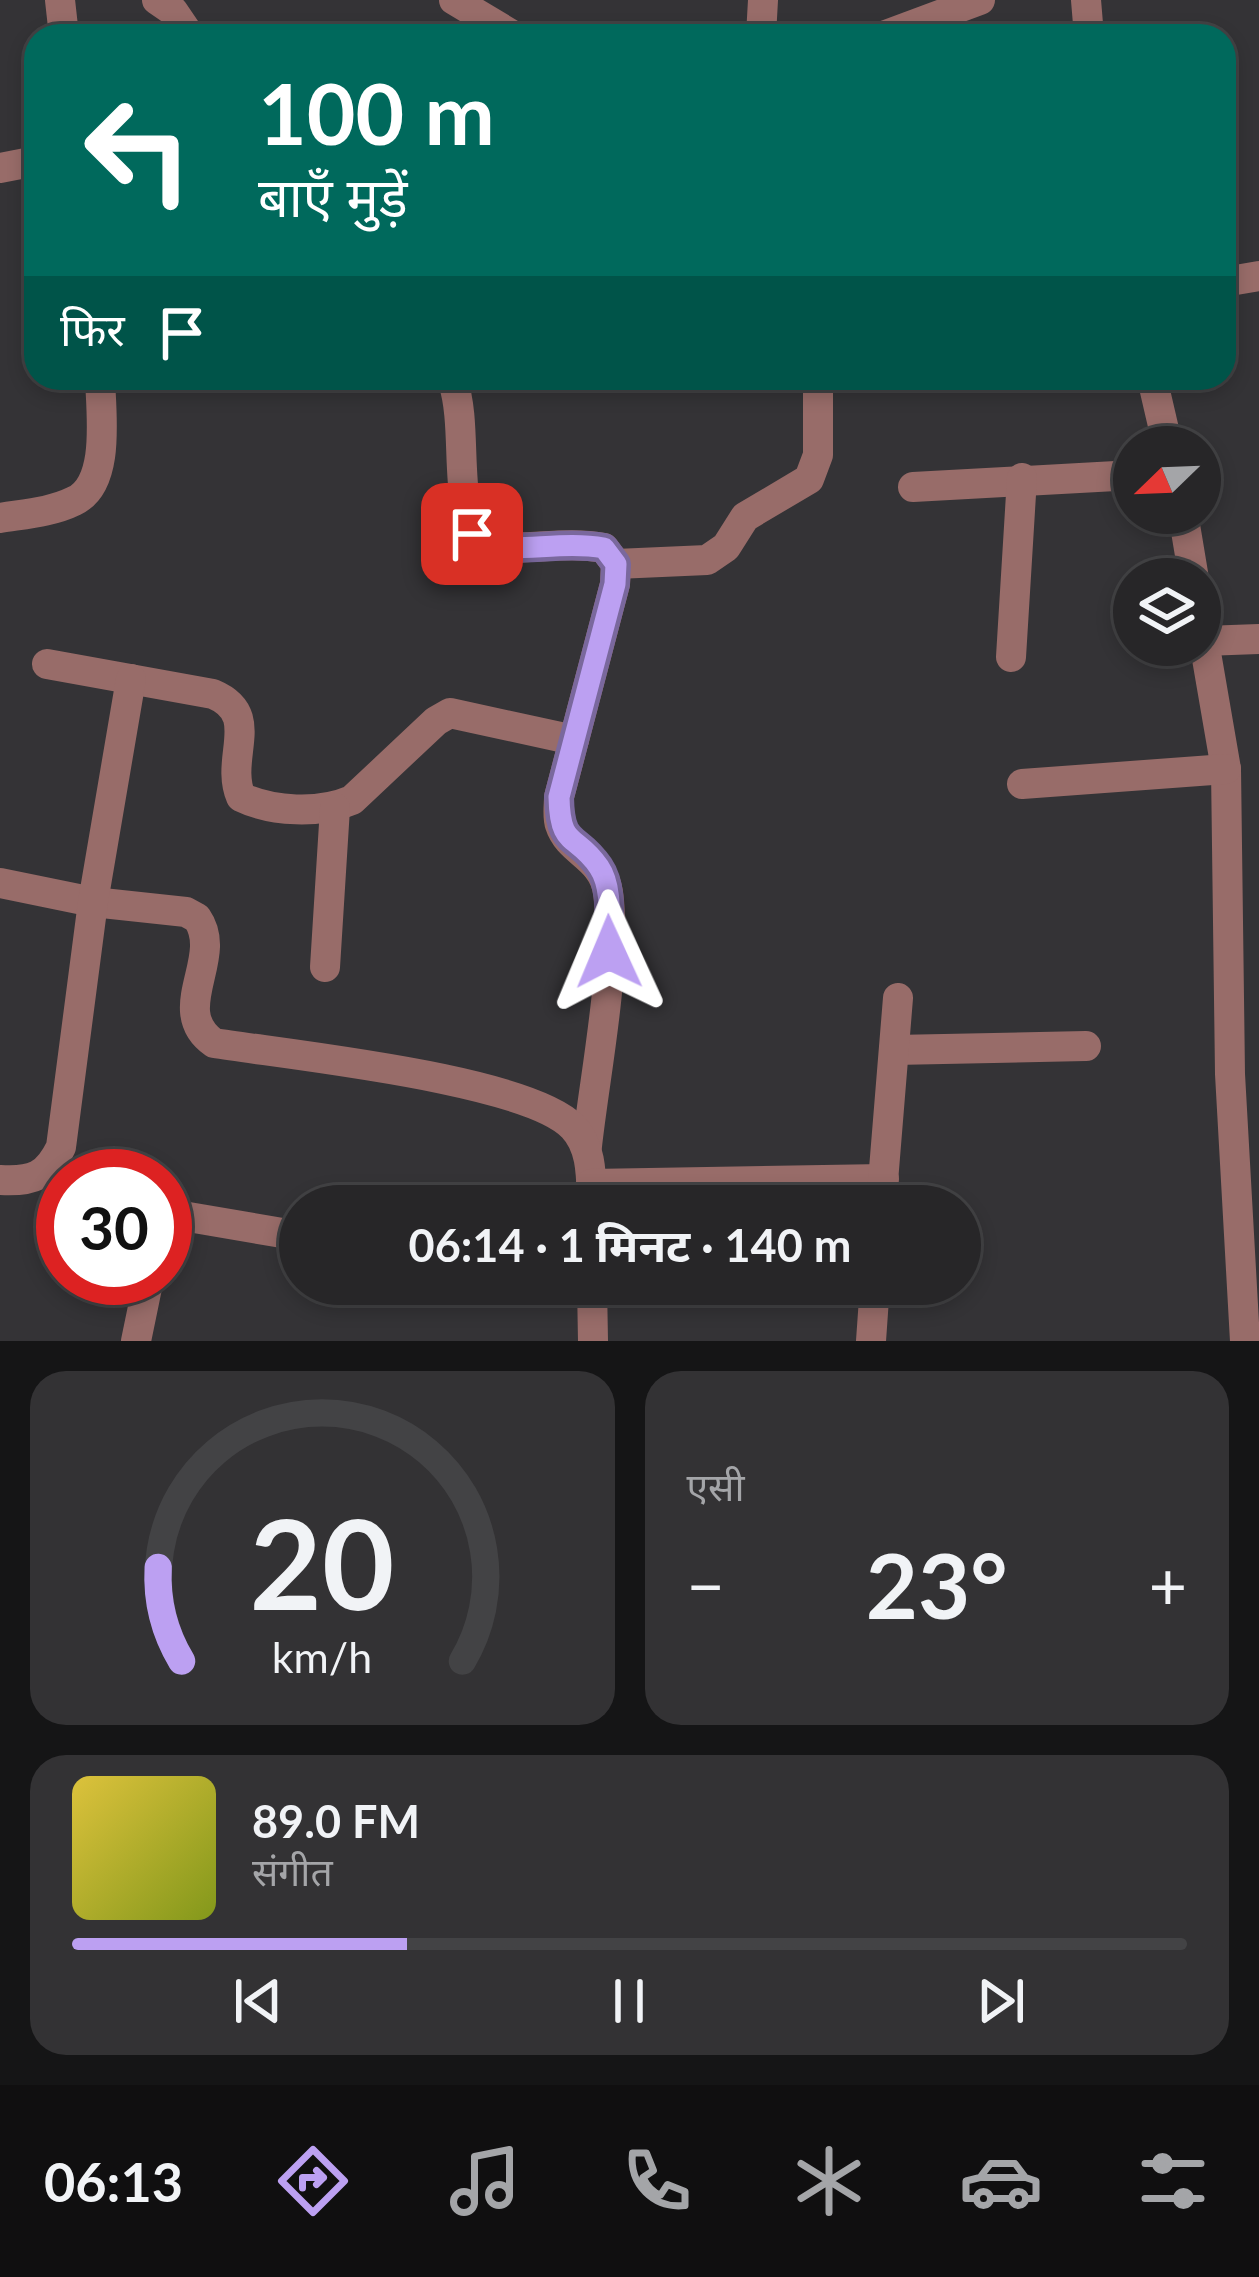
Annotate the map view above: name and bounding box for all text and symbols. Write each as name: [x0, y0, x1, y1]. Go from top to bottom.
text: 100 m: [258, 62, 495, 163]
icon: left: [60, 72, 216, 228]
text: बाएँ मुड़ें: [258, 164, 408, 229]
icon: arrive: [149, 300, 215, 366]
text: फिर: [60, 302, 125, 356]
north arrow: [1113, 426, 1221, 534]
map controls: [1113, 426, 1221, 666]
pin: [421, 483, 523, 585]
icon: arrive: [439, 501, 505, 567]
button: layers: [1113, 558, 1221, 666]
position arrow: [546, 889, 672, 1015]
speed limit sign: 30: [36, 1149, 192, 1305]
text: 06:14 · 1 मिनट · 140 m: [409, 1218, 851, 1272]
text: एसी: [687, 1463, 745, 1509]
text: 20: [250, 1487, 395, 1637]
text: 23°: [866, 1530, 1008, 1638]
text: −: [687, 1545, 725, 1624]
text: +: [1149, 1545, 1187, 1624]
text: km/h: [272, 1631, 372, 1682]
text: 89.0 FM: [252, 1794, 420, 1848]
text: संगीत: [252, 1848, 333, 1894]
icon: previous: [225, 1968, 291, 2034]
icon: pause: [596, 1968, 662, 2034]
icon: next: [968, 1968, 1034, 2034]
icon: directions: [271, 2139, 355, 2223]
icon: music: [443, 2139, 527, 2223]
icon: phone: [615, 2139, 699, 2223]
icon: climate: [787, 2139, 871, 2223]
icon: car: [959, 2139, 1043, 2223]
icon: filters: [1131, 2139, 1215, 2223]
text: 06:13: [44, 2149, 183, 2214]

